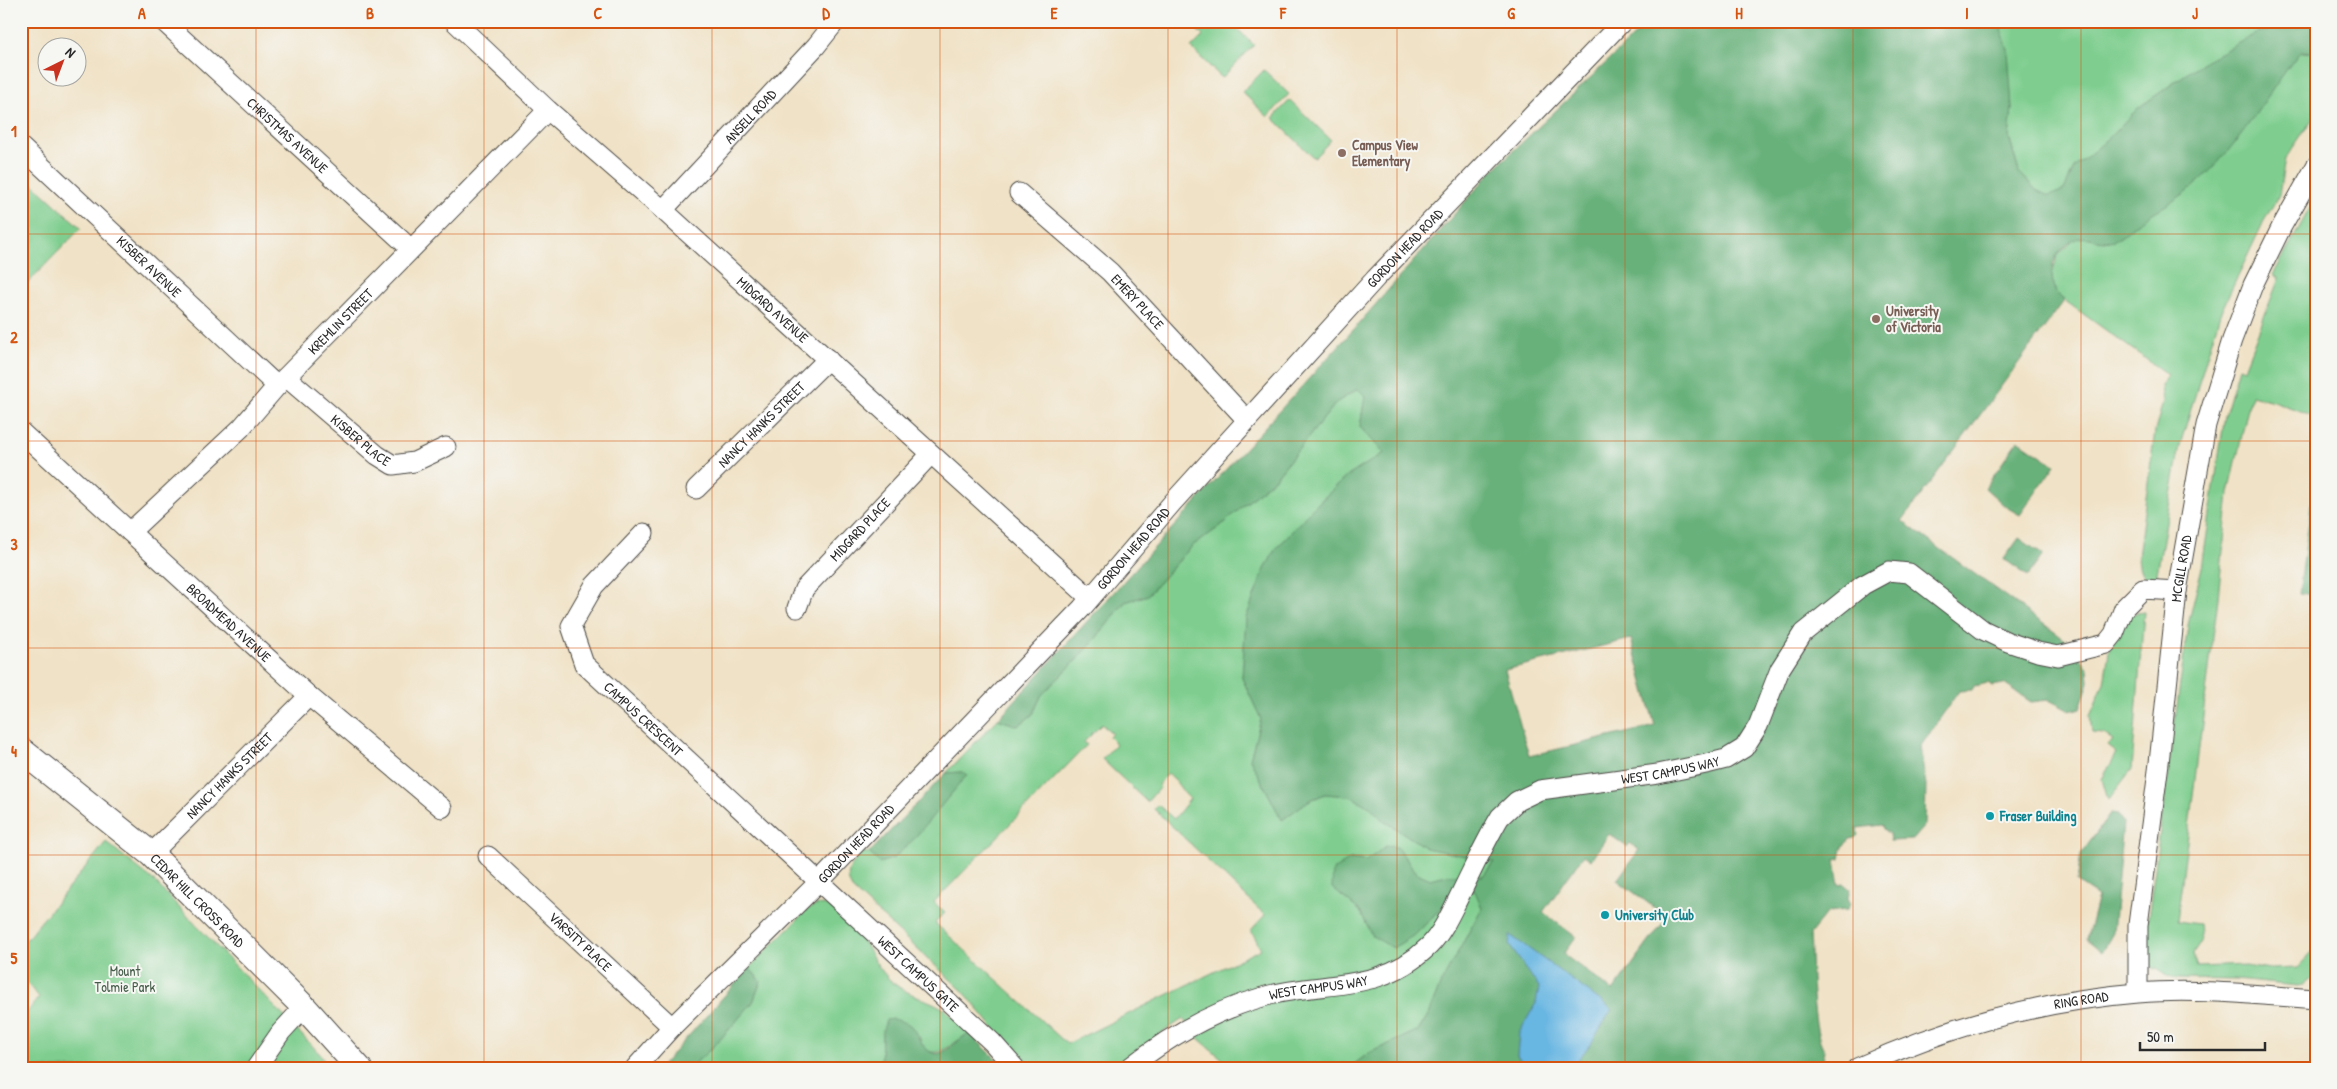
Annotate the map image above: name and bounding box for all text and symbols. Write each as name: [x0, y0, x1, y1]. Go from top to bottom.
text: A: [138, 2, 146, 24]
text: B: [366, 2, 374, 24]
text: C: [594, 2, 603, 24]
text: D: [822, 2, 830, 24]
text: E: [1050, 2, 1058, 24]
text: F: [1279, 2, 1287, 24]
text: G: [1507, 2, 1515, 24]
text: H: [1735, 2, 1743, 24]
text: I: [1965, 2, 1969, 24]
text: J: [2192, 2, 2198, 24]
north arrow: [38, 38, 88, 88]
text: N: [62, 42, 81, 62]
street label: ANSELL ROAD: [720, 84, 780, 148]
street label: CHRISTMAS AVENUE: [243, 93, 332, 177]
text: 1: [11, 120, 17, 142]
place label: Campus View Elementary: [1352, 135, 1418, 172]
marker: Campus View Elementary: [1336, 147, 1348, 159]
street label: GORDON HEAD ROAD: [1362, 204, 1447, 292]
street label: KISBER AVENUE: [113, 231, 186, 301]
street label: EMERY PLACE: [1107, 270, 1168, 333]
street label: MIDGARD AVENUE: [733, 272, 813, 347]
street label: KREMLIN STREET: [303, 283, 377, 358]
place label: University of Victoria: [1886, 301, 1941, 336]
marker: University of Victoria: [1870, 313, 1882, 325]
text: 2: [10, 326, 18, 348]
street label: NANCY HANKS STREET: [714, 377, 809, 471]
street label: KISBER PLACE: [327, 410, 395, 470]
street label: MIDGARD PLACE: [825, 493, 894, 565]
street label: GORDON HEAD ROAD: [1092, 503, 1174, 593]
text: 3: [10, 533, 18, 555]
street label: MCGILL ROAD: [2166, 533, 2196, 603]
street label: BROADMEAD AVENUE: [183, 579, 276, 666]
street label: CAMPUS CRESCENT: [600, 677, 688, 760]
street label: NANCY HANKS STREET: [182, 727, 277, 823]
text: 4: [11, 740, 17, 762]
street label: WEST CAMPUS WAY: [1620, 751, 1722, 788]
street label: GORDON HEAD ROAD: [813, 799, 898, 887]
place label: Fraser Building: [1999, 806, 2076, 827]
marker: Fraser Building: [1984, 810, 1996, 822]
street label: CEDAR HILL CROSS ROAD: [146, 849, 249, 952]
place label: University Club: [1615, 905, 1694, 926]
street label: VARSITY PLACE: [545, 907, 616, 975]
marker: University Club: [1599, 909, 1611, 921]
street label: WEST CAMPUS GATE: [874, 931, 963, 1016]
text: 5: [11, 947, 18, 969]
park label: Mount Tolmie Park: [95, 961, 156, 996]
street label: WEST CAMPUS WAY: [1267, 970, 1371, 1004]
street label: RING ROAD: [2052, 986, 2110, 1013]
scale bar: [2140, 1019, 2264, 1051]
text: 50 m: [2147, 1026, 2174, 1047]

